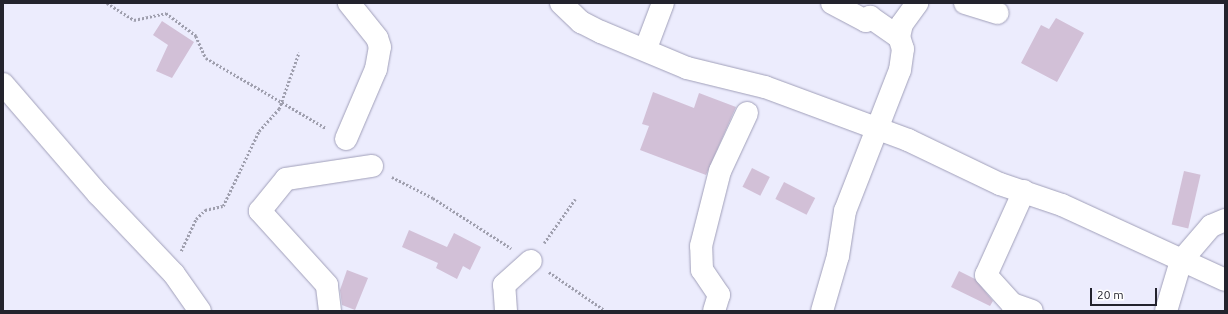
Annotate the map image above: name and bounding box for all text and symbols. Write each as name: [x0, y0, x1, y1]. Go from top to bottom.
scale bar: [1092, 280, 1159, 306]
text: 20 m: [1097, 288, 1124, 301]

